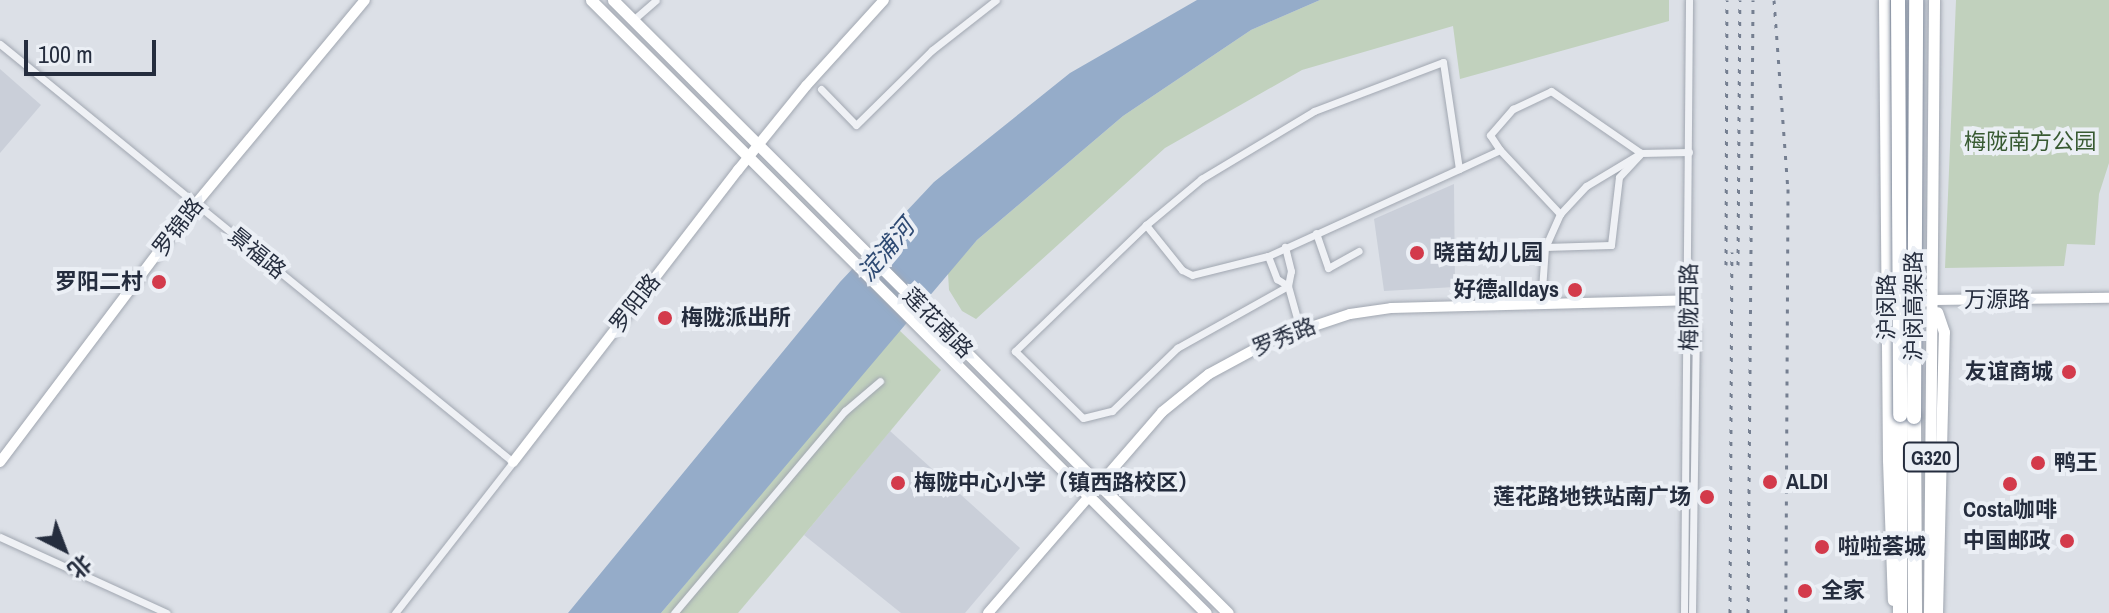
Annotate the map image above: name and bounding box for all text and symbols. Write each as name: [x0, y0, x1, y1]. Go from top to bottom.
scale bar: [28, 24, 160, 74]
text: 100 m: [38, 38, 93, 70]
park label: 梅陇南方公园: [1964, 129, 2096, 155]
street label: 罗锦路: [147, 193, 209, 261]
water label: 淀浦河: [852, 213, 920, 287]
street label: 景福路: [223, 222, 291, 284]
place label: 晓苗幼儿园: [1433, 240, 1543, 266]
marker: 晓苗幼儿园: [1408, 244, 1426, 262]
street label: 沪闵高架路: [1901, 251, 1927, 361]
street label: 梅陇西路: [1676, 263, 1702, 351]
place label: 罗阳二村: [55, 269, 143, 295]
street label: 罗阳路: [604, 269, 666, 337]
marker: 罗阳二村: [150, 273, 168, 291]
street label: 沪闵路: [1874, 274, 1900, 340]
place label: 好德alldays: [1454, 277, 1559, 303]
marker: 好德alldays: [1566, 281, 1584, 299]
street label: 莲花南路: [898, 283, 978, 363]
street label: 万源路: [1964, 287, 2030, 313]
place label: 梅陇派出所: [681, 305, 791, 331]
marker: 梅陇派出所: [656, 309, 674, 327]
street label: 罗秀路: [1248, 312, 1320, 362]
place label: 友谊商城: [1965, 359, 2053, 385]
marker: 友谊商城: [2060, 363, 2078, 381]
road number: G320: [1901, 441, 1961, 473]
place label: 鸭王: [2054, 450, 2098, 476]
marker: 鸭王: [2029, 454, 2047, 472]
place label: ALDI: [1786, 469, 1828, 495]
place label: 梅陇中心小学（镇西路校区）: [914, 470, 1200, 496]
marker: ALDI: [1761, 473, 1779, 491]
marker: 梅陇中心小学（镇西路校区）: [889, 474, 907, 492]
marker: Costa咖啡: [2001, 475, 2019, 493]
place label: 莲花路地铁站南广场: [1493, 484, 1691, 510]
marker: 莲花路地铁站南广场: [1698, 488, 1716, 506]
place label: Costa咖啡: [1963, 497, 2057, 523]
north arrow: [24, 509, 104, 589]
place label: 中国邮政: [1963, 528, 2051, 554]
marker: 中国邮政: [2058, 532, 2076, 550]
place label: 啦啦荟城: [1838, 534, 1926, 560]
marker: 啦啦荟城: [1813, 538, 1831, 556]
text: 北: [62, 548, 98, 585]
place label: 全家: [1821, 578, 1865, 604]
marker: 全家: [1796, 582, 1814, 600]

